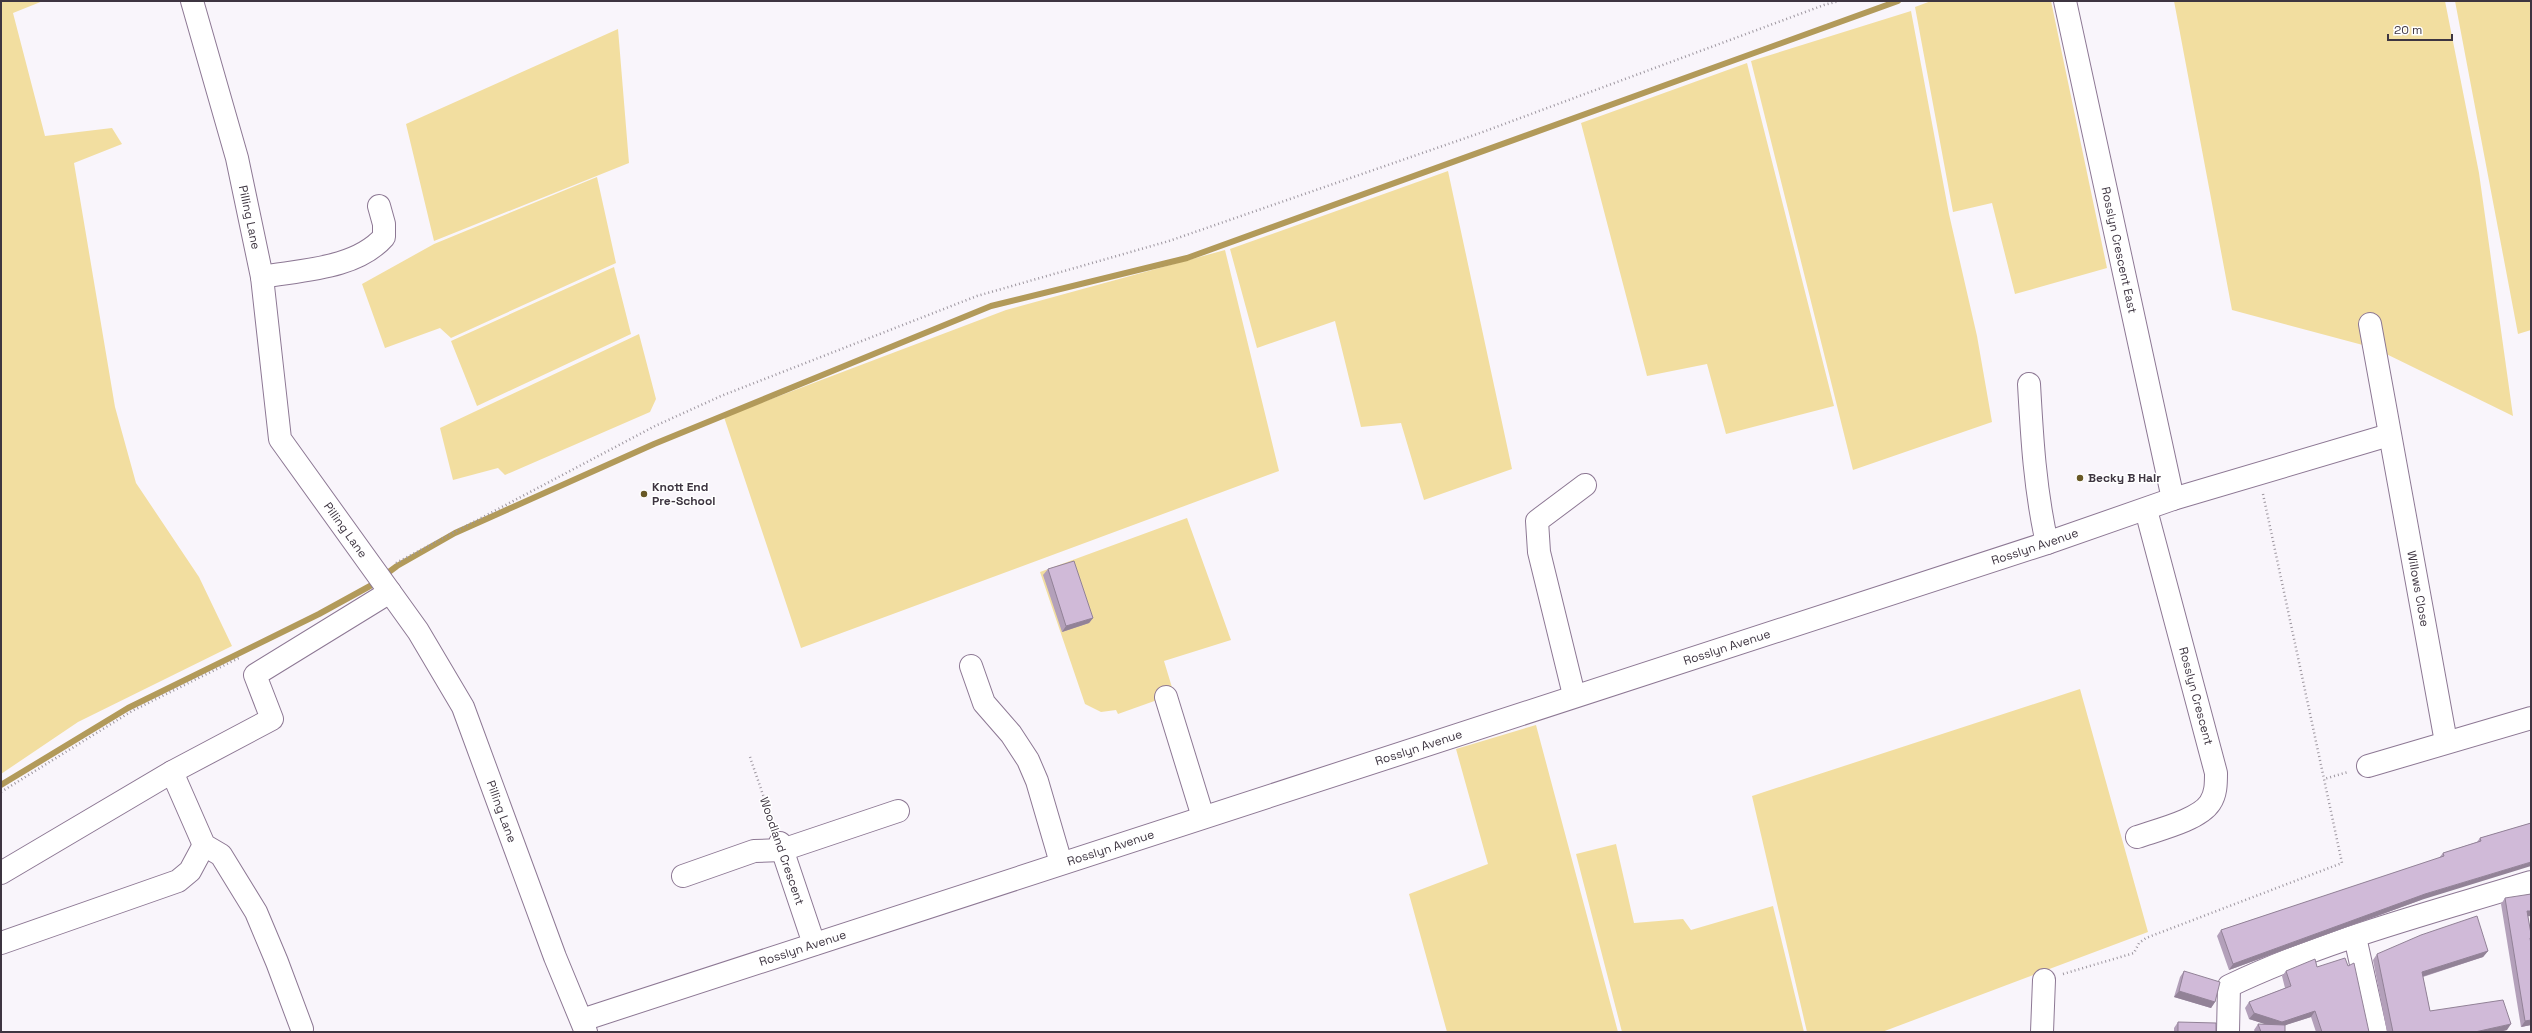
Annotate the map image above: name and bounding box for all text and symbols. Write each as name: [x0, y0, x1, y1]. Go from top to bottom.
scale bar: [2388, 16, 2452, 42]
text: 20 m: [2394, 22, 2422, 38]
street label: Pilling Lane: [235, 184, 264, 251]
street label: Rosslyn Crescent East: [2098, 185, 2141, 315]
place label: Becky B Hair: [2088, 470, 2161, 486]
marker: Becky B Hair: [2075, 473, 2085, 483]
place label: Knott End Pre-School: [652, 479, 715, 509]
marker: Knott End Pre-School: [639, 489, 649, 499]
street label: Pilling Lane: [320, 499, 371, 561]
street label: Rosslyn Avenue: [1989, 525, 2080, 569]
street label: Willows Close: [2403, 549, 2433, 628]
street label: Rosslyn Avenue: [1681, 626, 1772, 669]
street label: Rosslyn Crescent: [2175, 645, 2217, 747]
street label: Rosslyn Avenue: [1373, 726, 1464, 769]
street label: Pilling Lane: [483, 778, 520, 845]
street label: Woodland Crescent: [756, 795, 808, 907]
street label: Rosslyn Avenue: [1065, 826, 1156, 870]
street label: Rosslyn Avenue: [757, 927, 848, 970]

